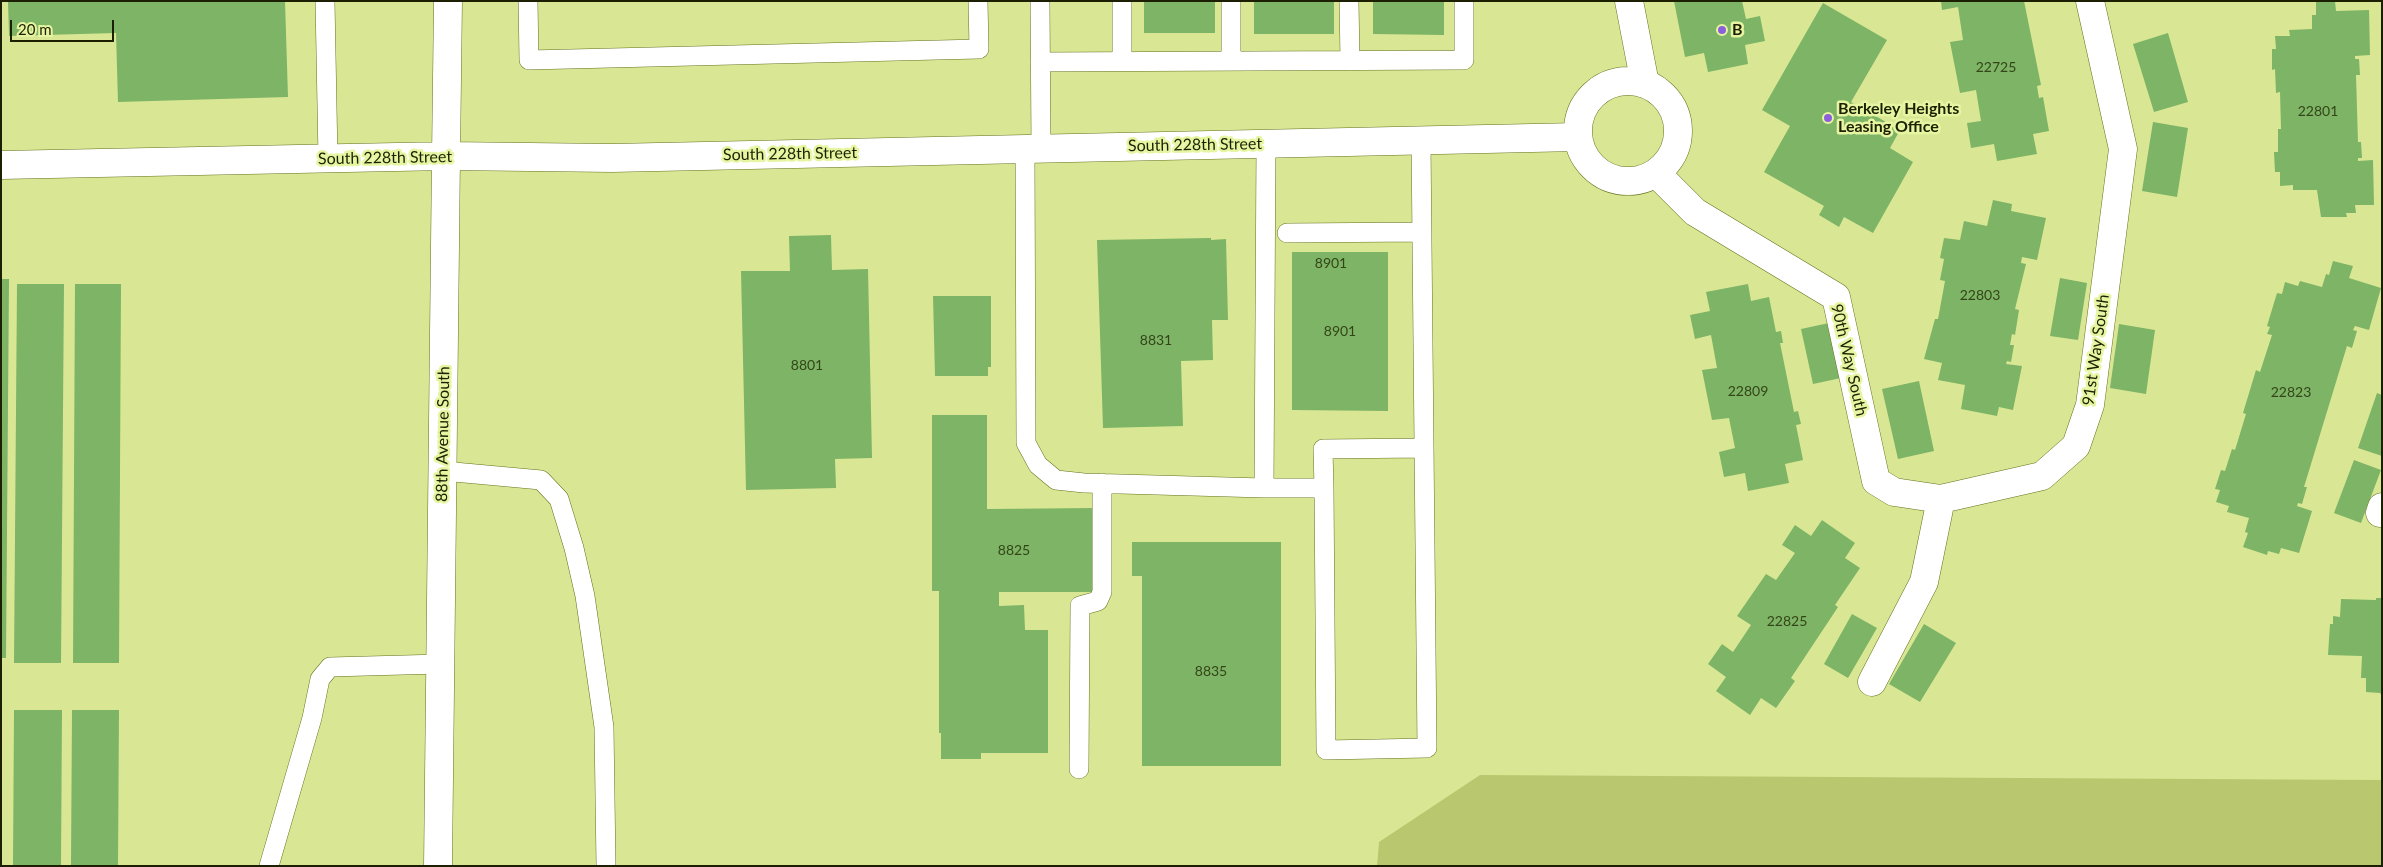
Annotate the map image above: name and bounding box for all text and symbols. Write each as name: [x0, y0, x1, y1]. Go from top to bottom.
scale bar: [12, 10, 116, 42]
text: 20 m: [18, 20, 52, 38]
place label: B: [1732, 20, 1743, 40]
marker: B: [1716, 24, 1728, 36]
house number: 22725: [1976, 59, 2016, 75]
place label: Berkeley Heights Leasing Office: [1838, 99, 1959, 137]
house number: 22801: [2298, 103, 2338, 119]
marker: Berkeley Heights Leasing Office: [1822, 112, 1834, 124]
street label: South 228th Street: [1128, 134, 1262, 156]
street label: South 228th Street: [723, 143, 857, 165]
street label: South 228th Street: [318, 147, 452, 169]
house number: 8901: [1315, 255, 1347, 271]
house number: 22803: [1960, 287, 2000, 303]
street label: 91st Way South: [2079, 293, 2113, 407]
street label: 90th Way South: [1827, 302, 1871, 418]
house number: 8901: [1324, 323, 1356, 339]
house number: 8831: [1140, 332, 1172, 348]
house number: 8801: [791, 357, 823, 373]
street label: 88th Avenue South: [432, 366, 454, 502]
house number: 22809: [1728, 383, 1768, 399]
house number: 22823: [2271, 384, 2311, 400]
house number: 8825: [998, 542, 1030, 558]
house number: 22825: [1767, 613, 1807, 629]
house number: 8835: [1195, 663, 1227, 679]

